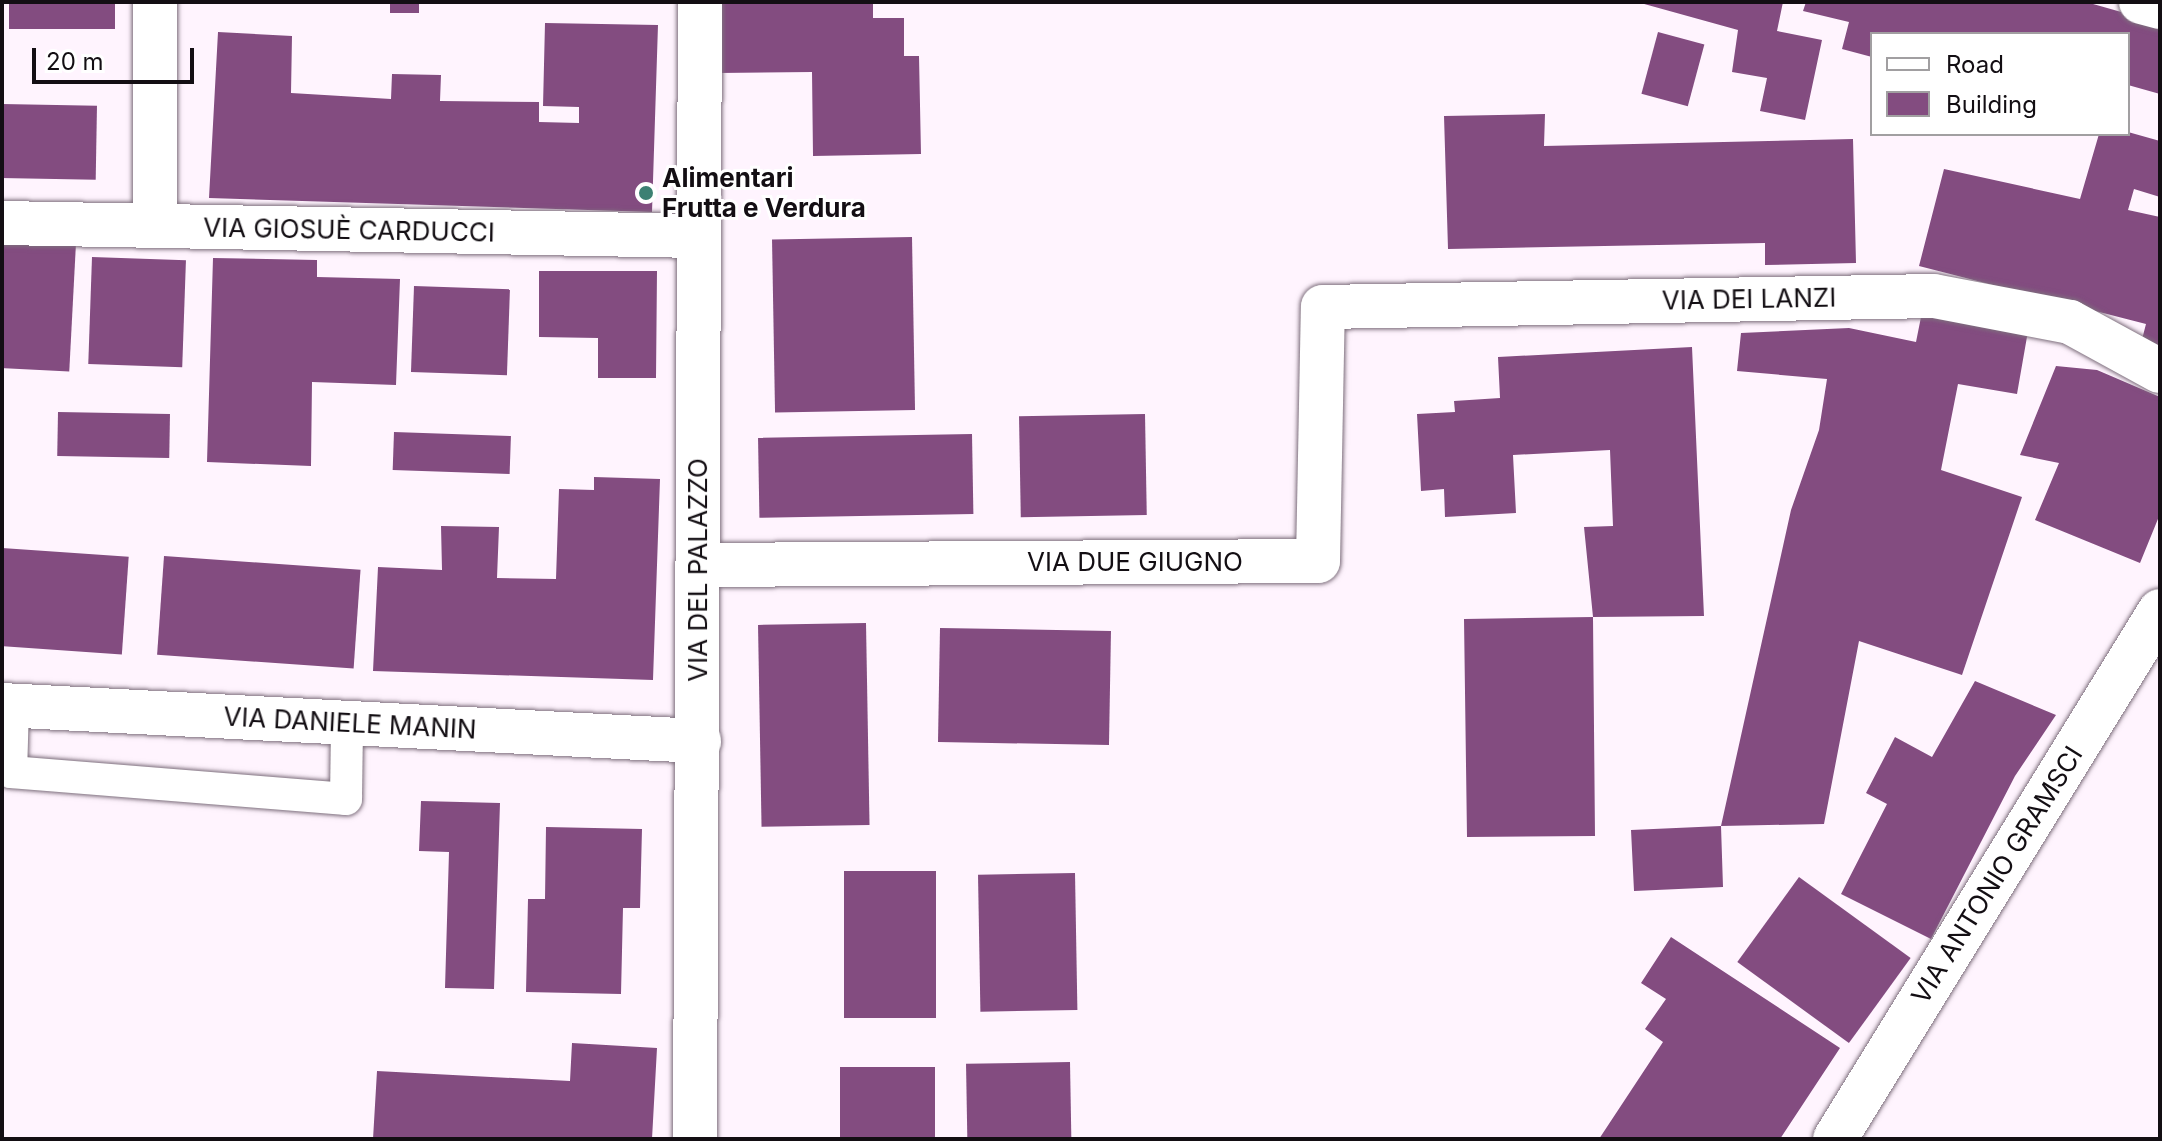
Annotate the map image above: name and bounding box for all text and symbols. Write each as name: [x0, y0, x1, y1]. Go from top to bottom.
scale bar: [36, 32, 198, 82]
legend: [1870, 32, 2130, 136]
text: 20 m: [46, 47, 104, 76]
text: Road: [1946, 50, 2004, 79]
text: Building: [1946, 90, 2037, 119]
place label: Alimentari Frutta e Verdura: [662, 162, 866, 224]
marker: Alimentari Frutta e Verdura: [637, 184, 655, 202]
street label: VIA GIOSUÈ CARDUCCI: [203, 212, 495, 248]
street label: VIA DEI LANZI: [1662, 282, 1836, 316]
street label: VIA DEL PALAZZO: [682, 458, 714, 682]
street label: VIA DUE GIUGNO: [1027, 546, 1243, 578]
street label: VIA DANIELE MANIN: [223, 701, 477, 745]
street label: VIA ANTONIO GRAMSCI: [1905, 741, 2089, 1009]

